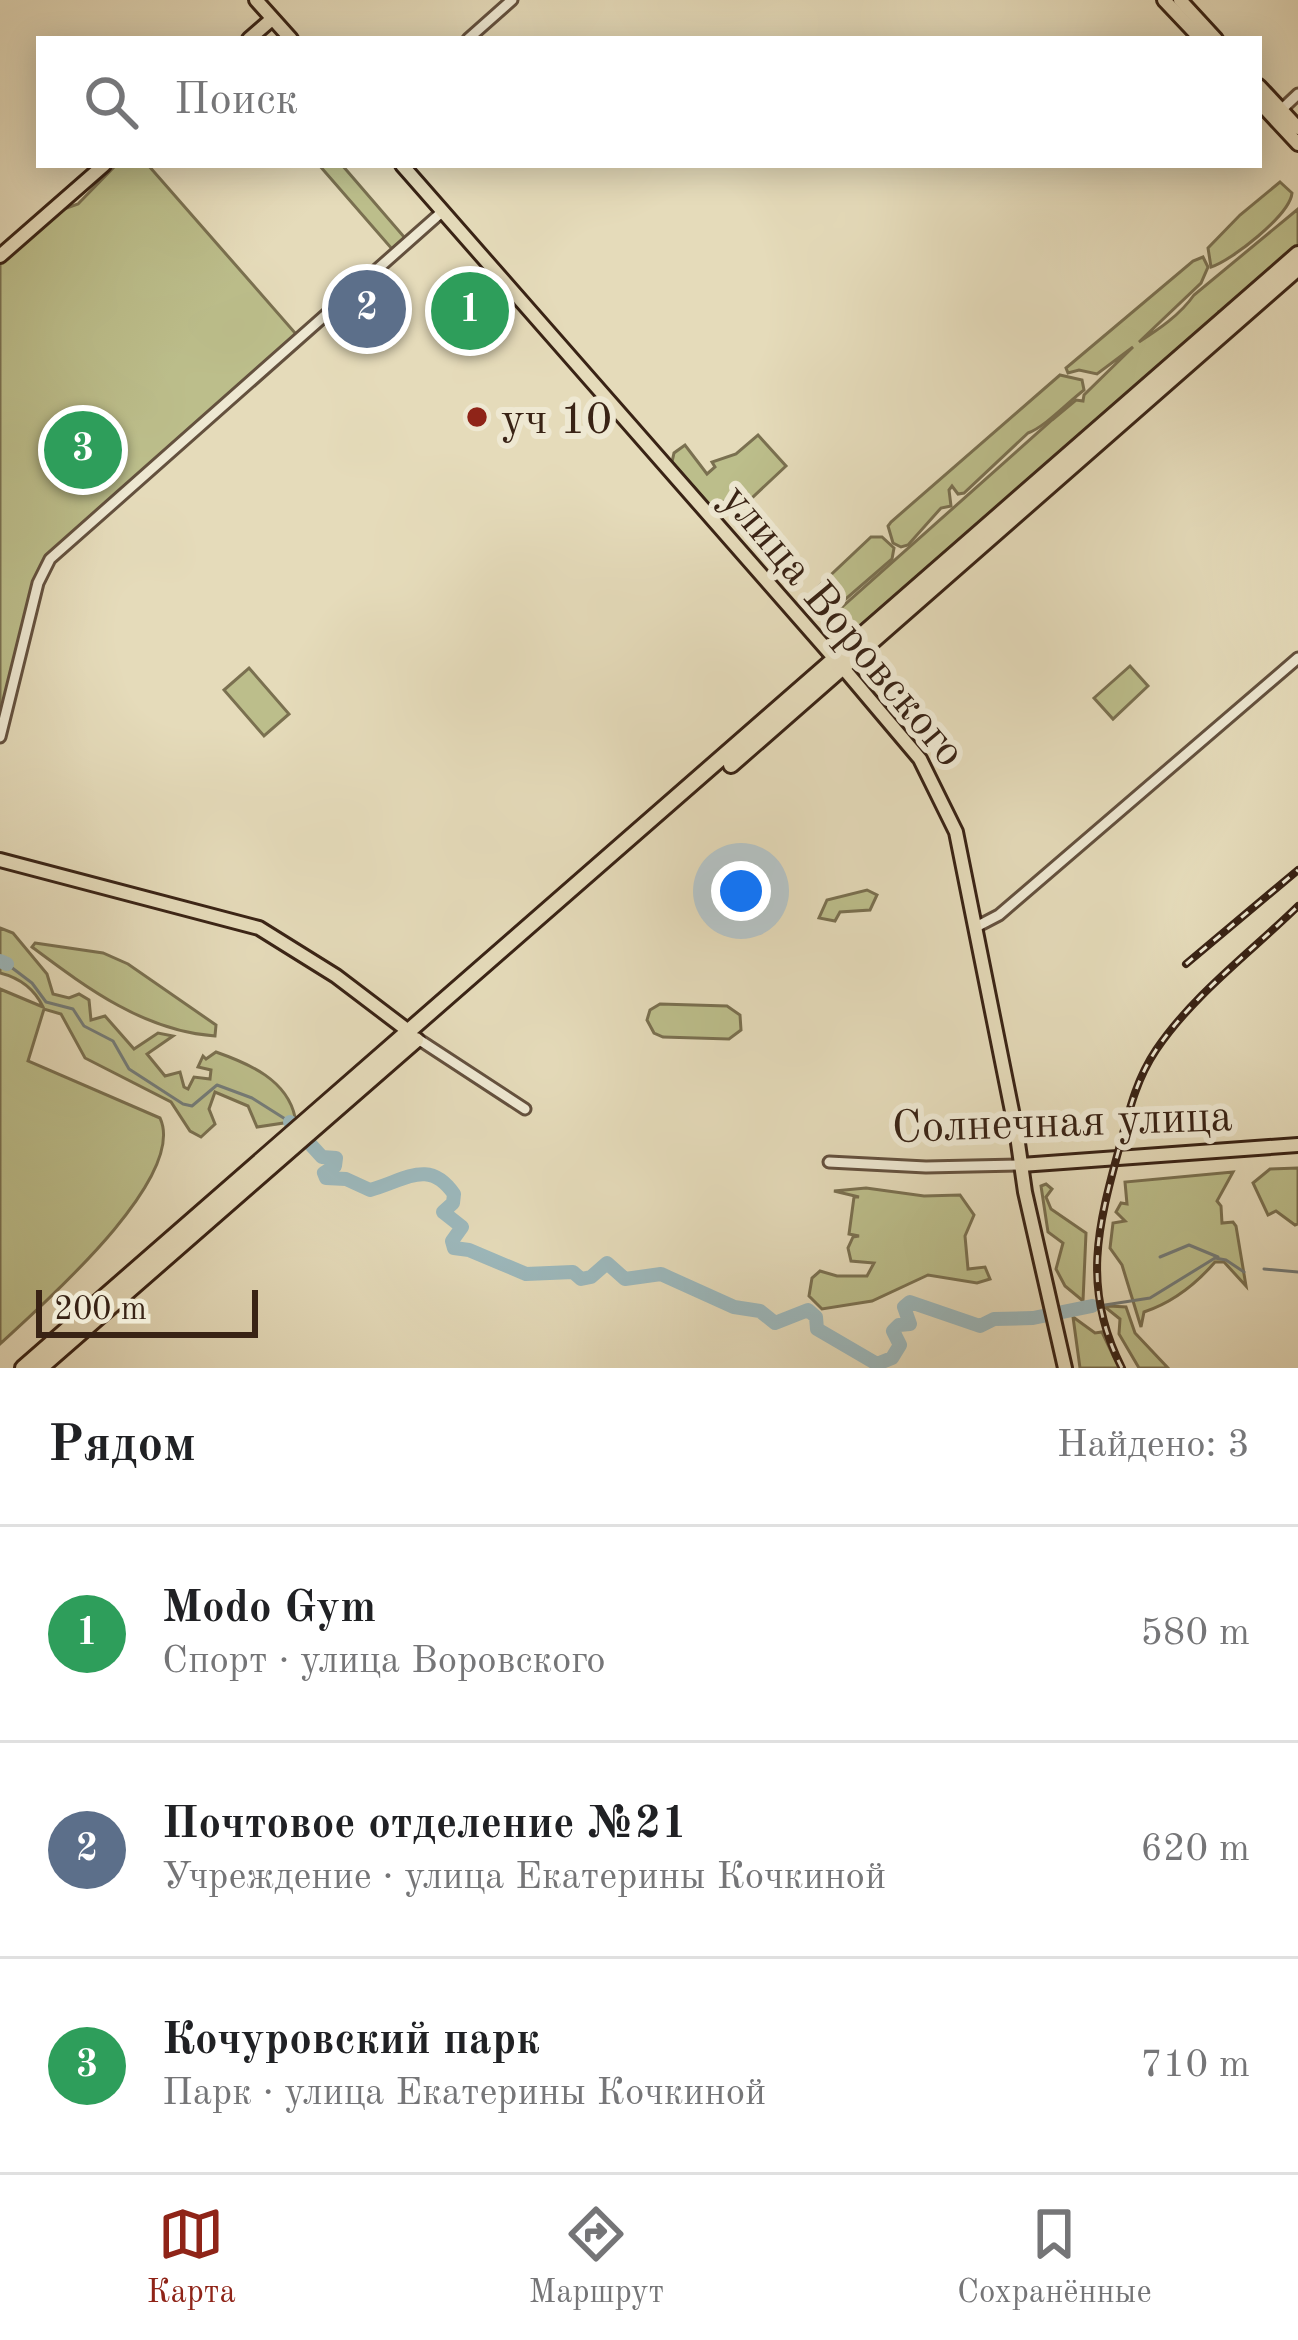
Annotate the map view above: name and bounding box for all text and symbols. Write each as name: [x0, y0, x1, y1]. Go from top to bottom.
search box: [36, 36, 1262, 168]
icon: search: [78, 69, 144, 135]
text: Поиск: [174, 79, 298, 124]
pin: 2: [328, 264, 406, 354]
pin: 1: [431, 266, 509, 356]
place label: уч 10: [501, 399, 612, 444]
marker: уч 10: [464, 404, 490, 430]
pin: 3: [44, 405, 122, 495]
street label: улица Воровского: [711, 477, 972, 776]
your location: [711, 861, 771, 921]
street label: Солнечная улица: [891, 1096, 1233, 1153]
scale bar: [36, 1284, 258, 1337]
text: 200 m: [54, 1294, 147, 1327]
text: Рядом: [48, 1421, 196, 1472]
text: Найдено: 3: [1057, 1426, 1250, 1465]
text: Modo Gym: [162, 1587, 376, 1632]
text: 1: [76, 1614, 98, 1653]
text: 580 m: [1140, 1614, 1250, 1653]
text: Спорт · улица Воровского: [162, 1642, 606, 1681]
text: Почтовое отделение №21: [162, 1803, 687, 1848]
text: 2: [76, 1830, 98, 1869]
text: 620 m: [1140, 1830, 1250, 1869]
text: Учреждение · улица Екатерины Кочкиной: [162, 1858, 886, 1897]
text: Кочуровский парк: [162, 2019, 540, 2064]
text: 3: [76, 2046, 98, 2085]
text: 710 m: [1140, 2046, 1250, 2085]
text: Парк · улица Екатерины Кочкиной: [162, 2074, 766, 2113]
tab: Карта: [146, 2201, 236, 2314]
tab: Маршрут: [529, 2201, 664, 2314]
tab: Сохранённые: [957, 2201, 1152, 2314]

